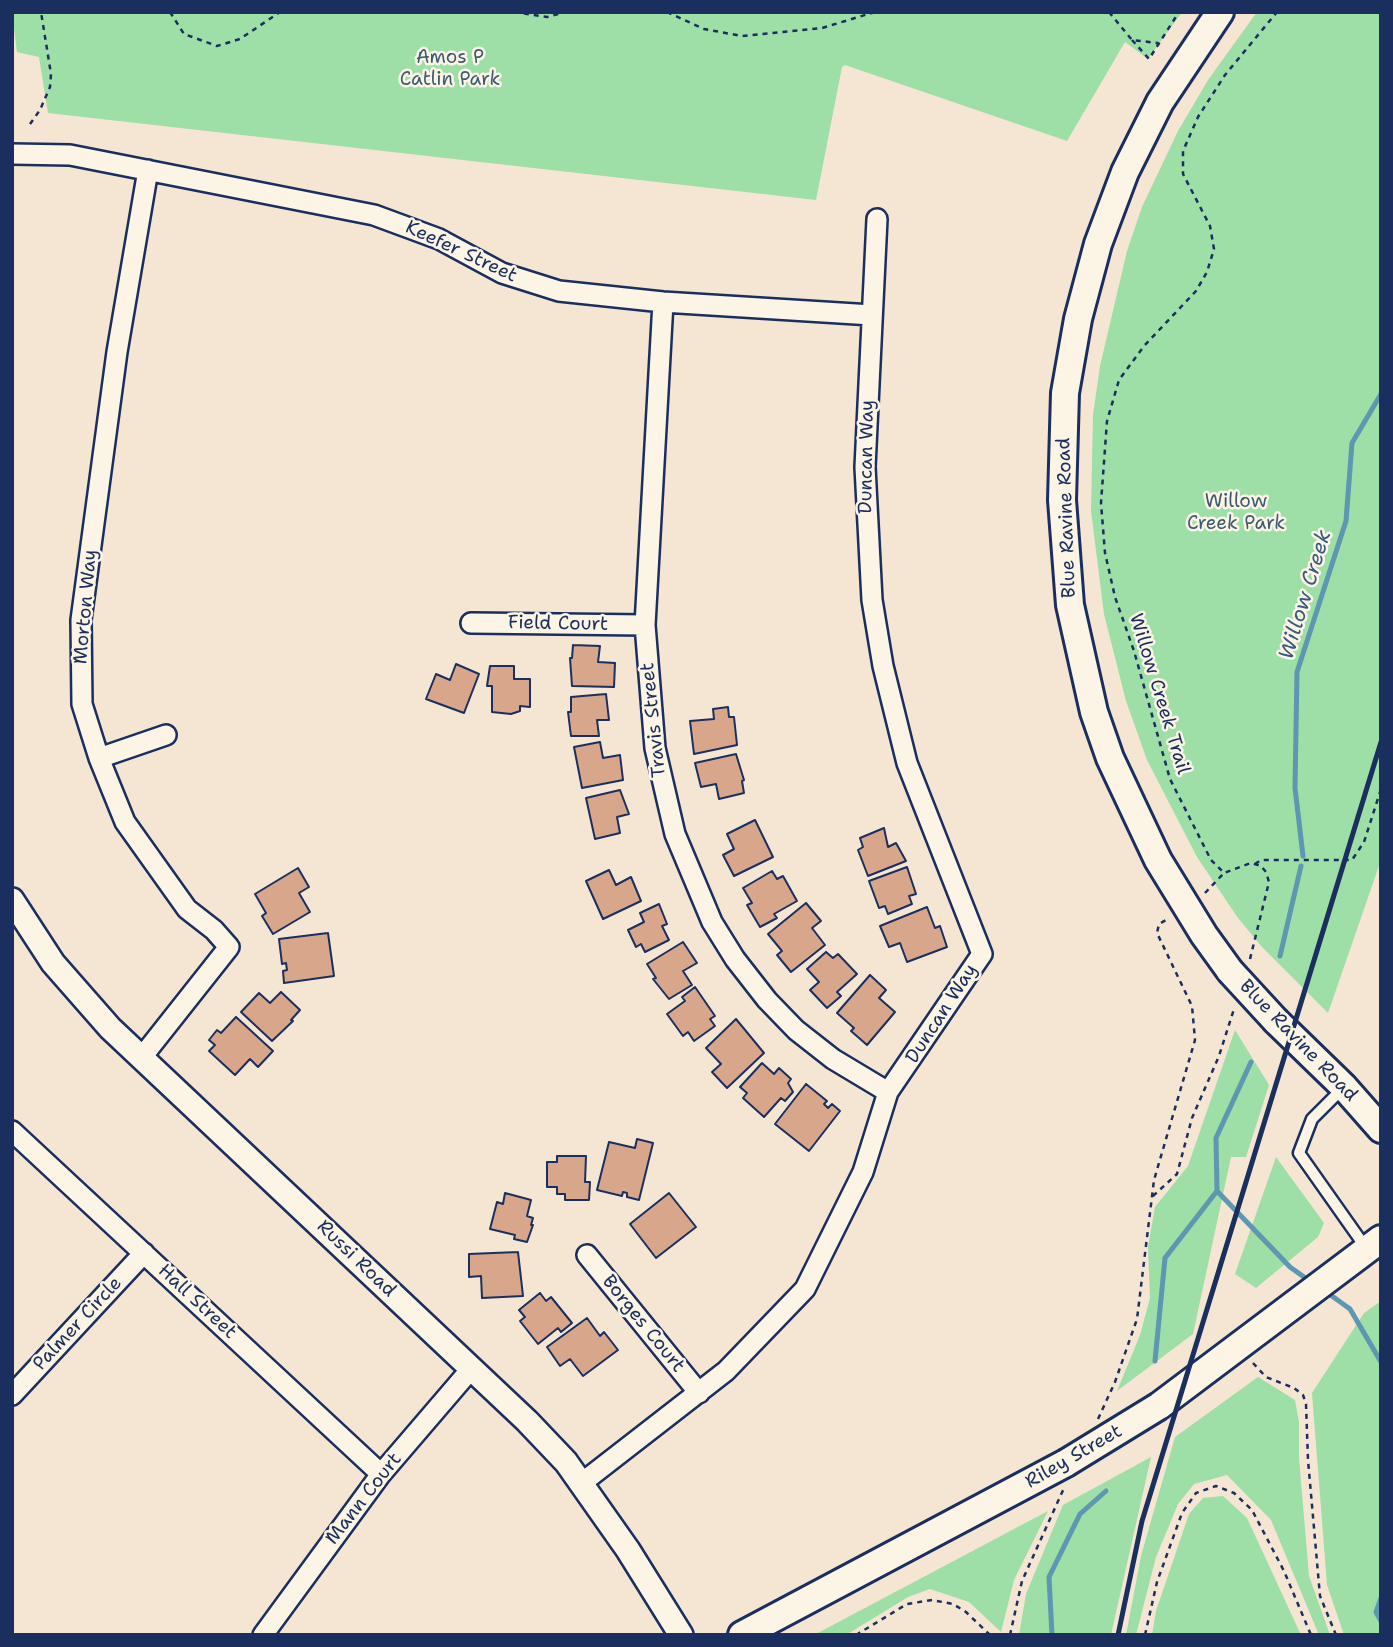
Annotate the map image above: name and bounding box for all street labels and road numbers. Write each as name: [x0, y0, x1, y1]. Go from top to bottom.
street label: Keefer Street: [402, 216, 520, 288]
street label: Duncan Way: [855, 400, 879, 514]
street label: Blue Ravine Road: [1053, 437, 1081, 599]
street label: Morton Way: [70, 549, 102, 665]
street label: Willow Creek Trail: [1124, 611, 1194, 777]
street label: Field Court: [508, 612, 608, 636]
street label: Travis Street: [637, 661, 671, 779]
street label: Duncan Way: [901, 960, 983, 1068]
street label: Blue Ravine Road: [1234, 975, 1362, 1107]
street label: Russi Road: [312, 1216, 400, 1302]
street label: Hall Street: [153, 1260, 241, 1344]
street label: Borges Court: [597, 1271, 689, 1377]
street label: Palmer Circle: [29, 1272, 127, 1376]
street label: Riley Street: [1022, 1420, 1126, 1494]
street label: Mann Court: [321, 1449, 407, 1549]

